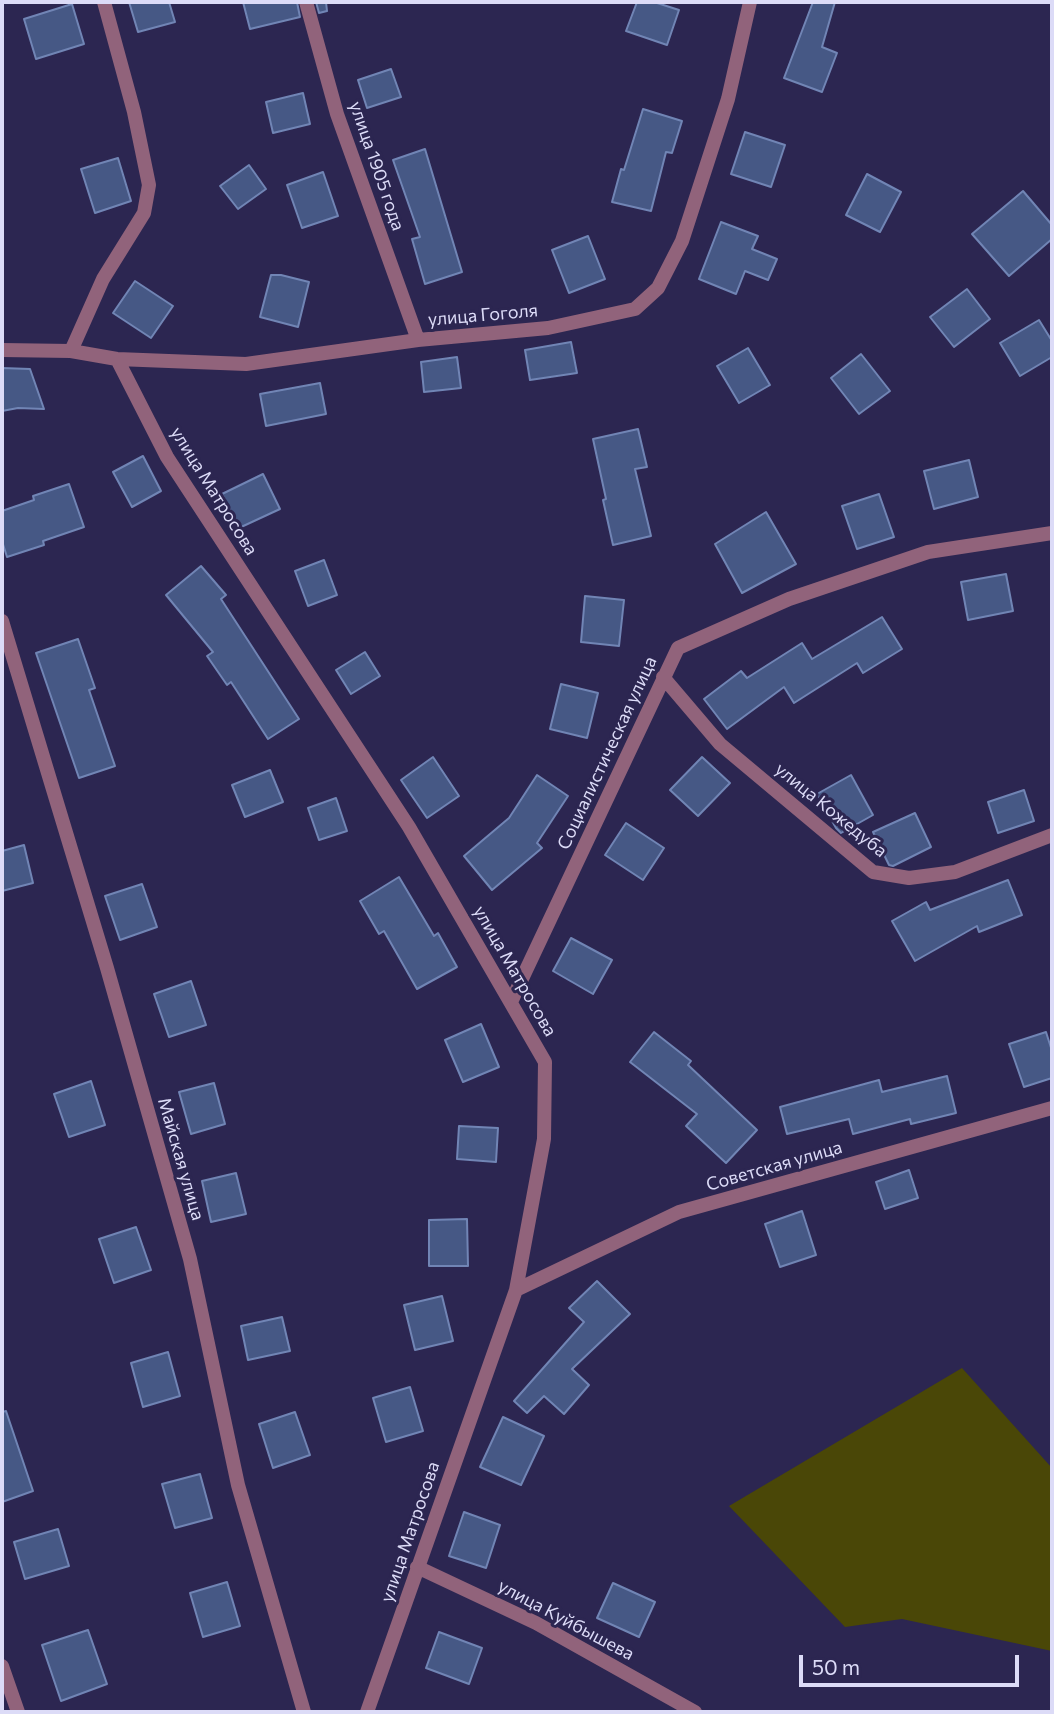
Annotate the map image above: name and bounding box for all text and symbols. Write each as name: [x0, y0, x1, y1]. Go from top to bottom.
street label: улица 1905 года: [345, 99, 409, 233]
street label: улица Гоголя: [427, 299, 539, 331]
street label: улица Матросова: [166, 423, 262, 559]
street label: Социалистическая улица: [553, 653, 661, 853]
street label: улица Кожедуба: [771, 758, 891, 862]
street label: улица Матросова: [469, 902, 561, 1040]
street label: Майская улица: [153, 1095, 209, 1223]
street label: Советская улица: [704, 1136, 844, 1196]
street label: улица Матросова: [376, 1459, 444, 1605]
street label: улица Куйбышева: [494, 1575, 638, 1665]
scale bar: [802, 1640, 1023, 1684]
text: 50 m: [812, 1654, 860, 1679]

